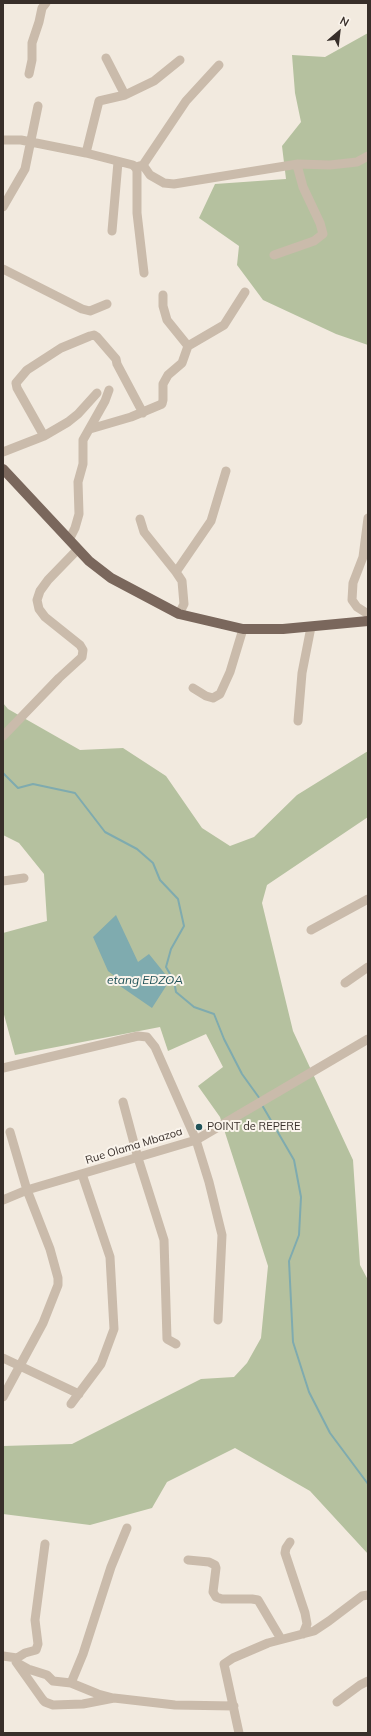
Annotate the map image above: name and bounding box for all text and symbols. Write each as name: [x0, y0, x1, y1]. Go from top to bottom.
north arrow: [319, 12, 359, 52]
text: N: [338, 13, 352, 30]
water label: etang EDZOA: [107, 973, 183, 987]
place label: POINT de REPERE: [207, 1120, 300, 1134]
marker: POINT de REPERE: [194, 1122, 204, 1132]
street label: Rue Olama Mbazoa: [84, 1125, 184, 1167]

